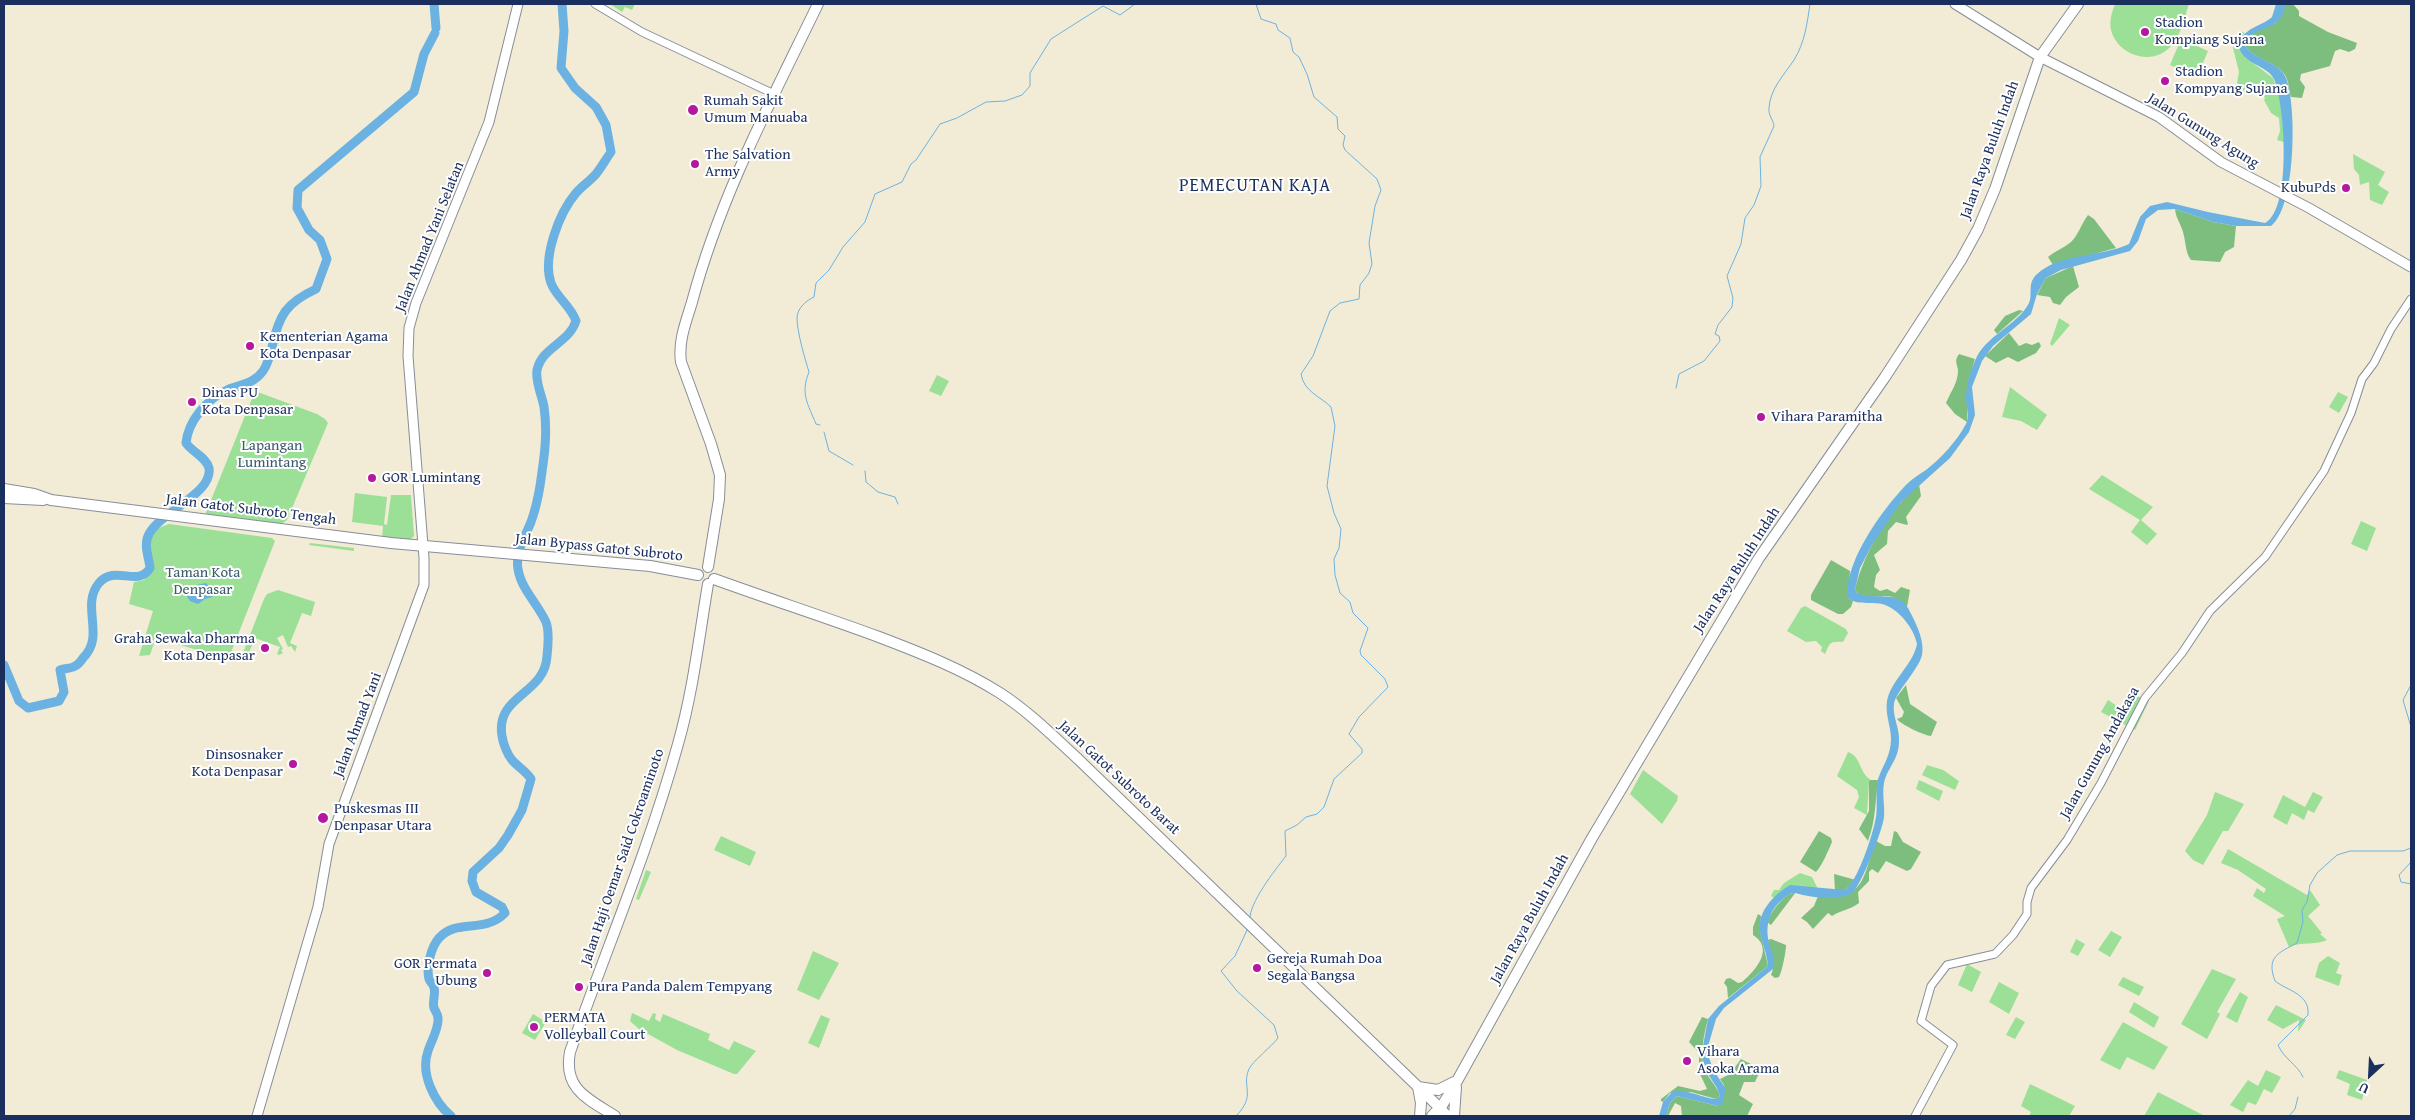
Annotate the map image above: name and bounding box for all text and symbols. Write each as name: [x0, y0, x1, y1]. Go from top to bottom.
place label: Stadion Kompiang Sujana: [2155, 14, 2264, 49]
marker: Stadion Kompiang Sujana: [2139, 26, 2151, 38]
place label: Stadion Kompyang Sujana: [2175, 63, 2287, 98]
marker: Stadion Kompyang Sujana: [2159, 75, 2171, 87]
street label: Jalan Raya Buluh Indah: [1957, 79, 2023, 221]
street label: Jalan Gunung Agung: [2144, 89, 2262, 173]
place label: Rumah Sakit Umum Manuaba: [704, 92, 808, 127]
marker: Rumah Sakit Umum Manuaba: [686, 103, 700, 117]
place label: The Salvation Army: [705, 146, 791, 181]
marker: The Salvation Army: [689, 158, 701, 170]
street label: Jalan Ahmad Yani Selatan: [392, 159, 468, 315]
district label: PEMECUTAN KAJA: [1177, 175, 1333, 197]
place label: KubuPds: [2281, 179, 2336, 197]
marker: KubuPds: [2340, 182, 2352, 194]
place label: Kementerian Agama Kota Denpasar: [260, 328, 388, 363]
marker: Kementerian Agama Kota Denpasar: [244, 340, 256, 352]
place label: Dinas PU Kota Denpasar: [202, 384, 293, 419]
marker: Dinas PU Kota Denpasar: [186, 396, 198, 408]
place label: Vihara Paramitha: [1771, 408, 1883, 426]
marker: Vihara Paramitha: [1755, 411, 1767, 423]
park label: Lapangan Lumintang: [238, 437, 306, 472]
place label: GOR Lumintang: [382, 469, 480, 487]
marker: GOR Lumintang: [366, 472, 378, 484]
street label: Jalan Gatot Subroto Tengah: [165, 491, 337, 529]
street label: Jalan Raya Buluh Indah: [1690, 504, 1784, 636]
street label: Jalan Bypass Gatot Subroto: [514, 530, 684, 566]
park label: Taman Kota Denpasar: [166, 564, 240, 599]
place label: Graha Sewaka Dharma Kota Denpasar: [114, 630, 255, 665]
marker: Graha Sewaka Dharma Kota Denpasar: [259, 642, 271, 654]
street label: Jalan Ahmad Yani: [330, 670, 386, 780]
street label: Jalan Gunung Andakasa: [2056, 684, 2144, 822]
street label: Jalan Gatot Subroto Barat: [1055, 717, 1183, 839]
place label: Dinsosnaker Kota Denpasar: [192, 746, 283, 781]
street label: Jalan Haji Oemar Said Cokroaminoto: [577, 746, 669, 968]
marker: Dinsosnaker Kota Denpasar: [287, 758, 299, 770]
place label: Puskesmas III Denpasar Utara: [334, 800, 432, 835]
marker: Puskesmas III Denpasar Utara: [316, 811, 330, 825]
street label: Jalan Raya Buluh Indah: [1487, 851, 1573, 987]
place label: Gereja Rumah Doa Segala Bangsa: [1267, 950, 1382, 985]
place label: GOR Permata Ubung: [394, 955, 477, 990]
marker: Gereja Rumah Doa Segala Bangsa: [1251, 962, 1263, 974]
marker: GOR Permata Ubung: [481, 967, 493, 979]
place label: Pura Panda Dalem Tempyang: [589, 978, 772, 996]
marker: Pura Panda Dalem Tempyang: [573, 981, 585, 993]
place label: PERMATA Volleyball Court: [544, 1009, 645, 1044]
marker: PERMATA Volleyball Court: [528, 1021, 540, 1033]
place label: Vihara Asoka Arama: [1697, 1043, 1779, 1078]
north arrow: [2345, 1050, 2395, 1100]
marker: Vihara Asoka Arama: [1681, 1055, 1693, 1067]
text: U: [2355, 1078, 2372, 1100]

